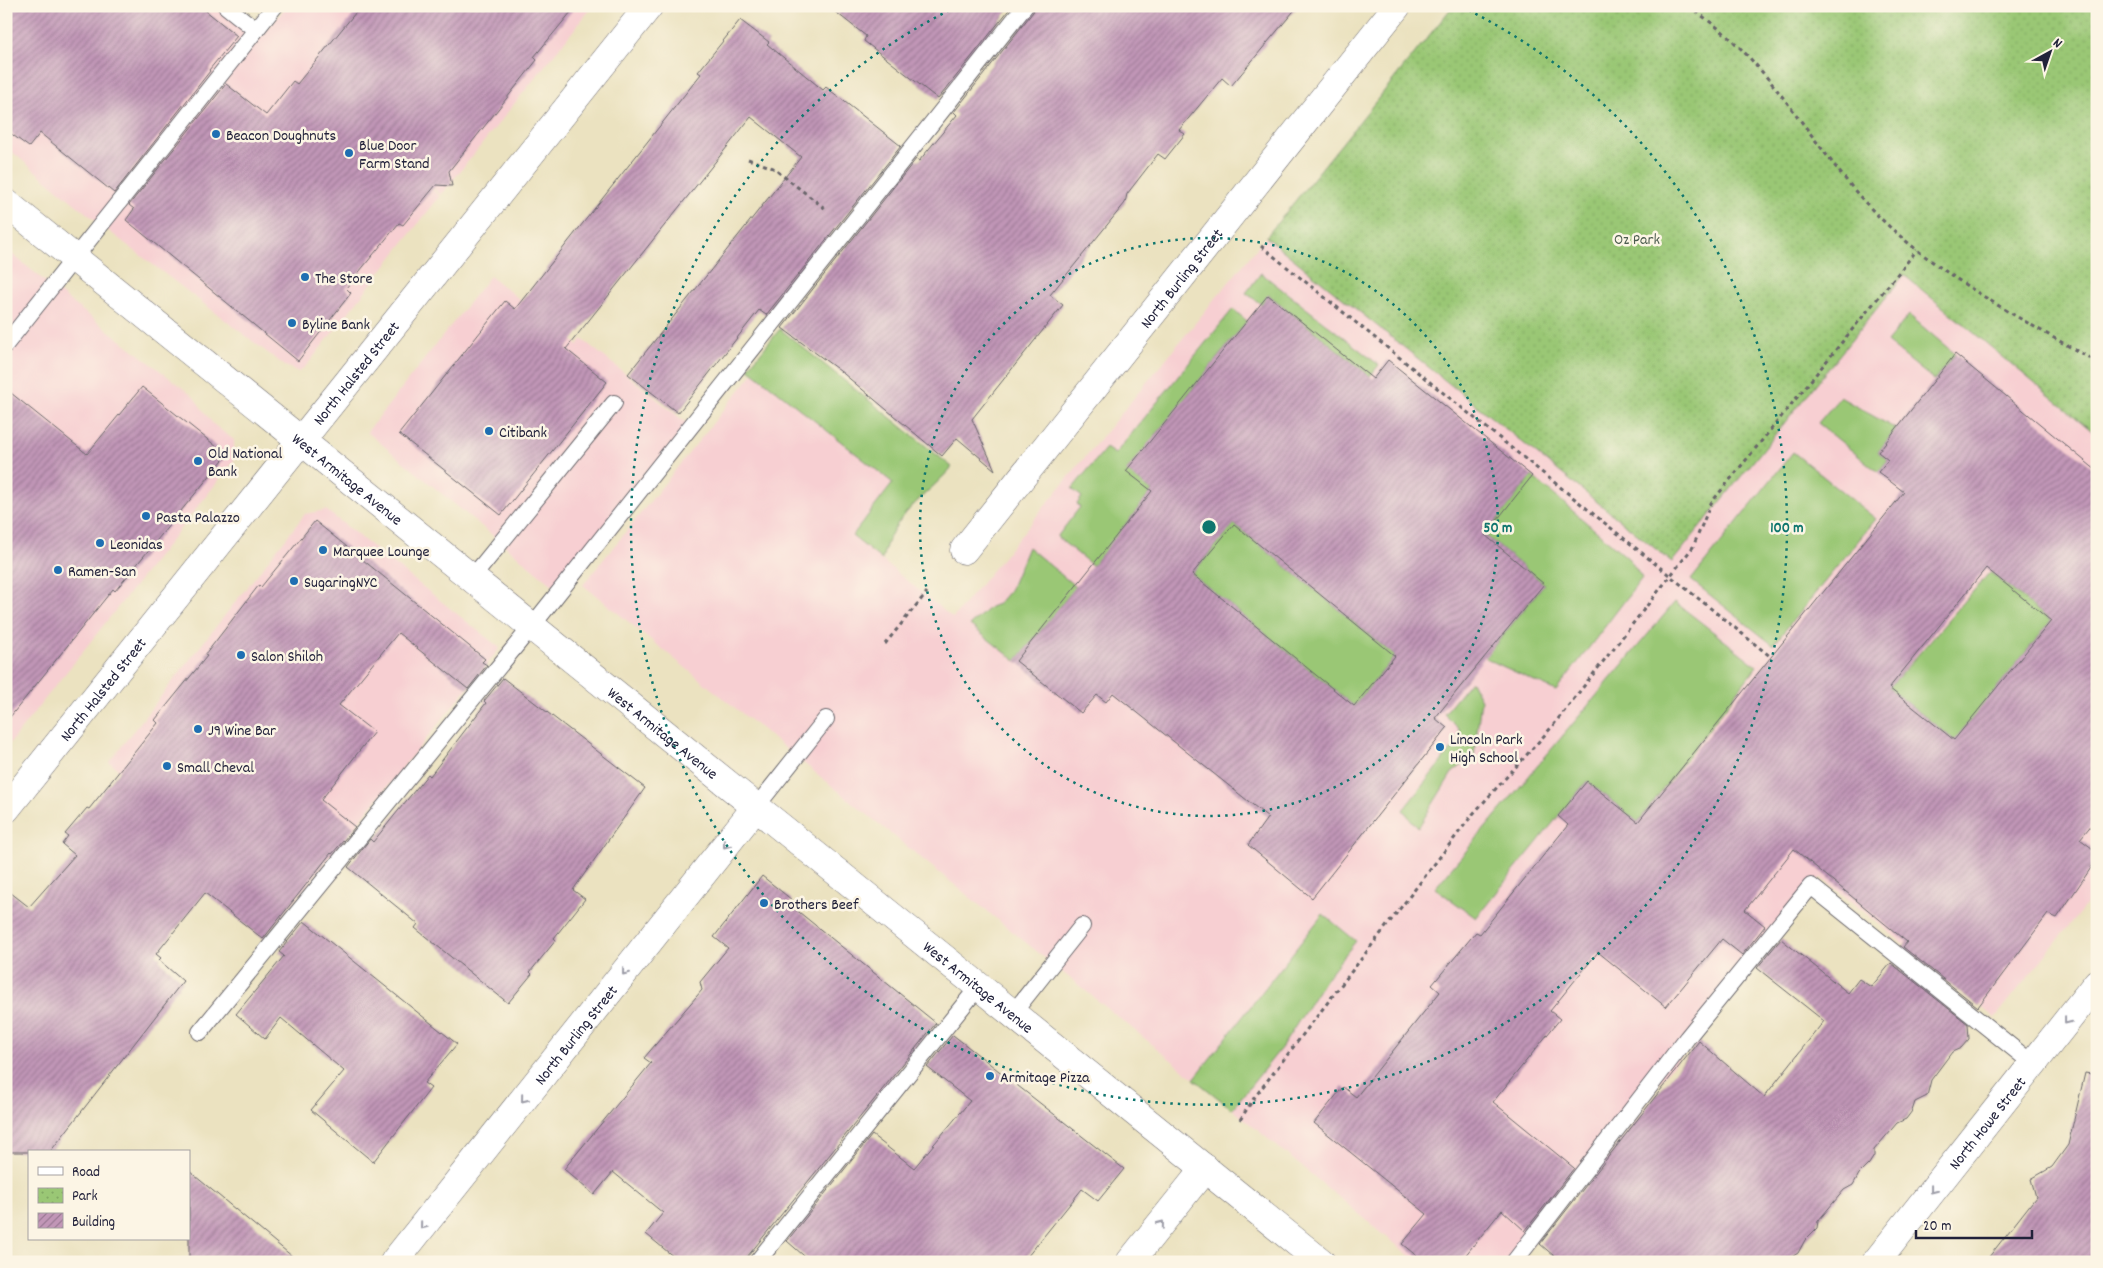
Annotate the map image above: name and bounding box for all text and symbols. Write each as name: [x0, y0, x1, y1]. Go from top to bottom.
north arrow: [2026, 28, 2076, 78]
text: N: [2048, 34, 2066, 54]
place label: Beacon Doughnuts: [226, 125, 337, 148]
marker: Beacon Doughnuts: [210, 128, 222, 140]
place label: Blue Door Farm Stand: [359, 135, 430, 176]
marker: Blue Door Farm Stand: [343, 147, 355, 159]
street label: North Burling Street: [1136, 224, 1230, 334]
park label: Oz Park: [1614, 229, 1660, 252]
place label: The Store: [315, 268, 373, 291]
marker: The Store: [299, 271, 311, 283]
place label: Byline Bank: [302, 314, 370, 337]
marker: Byline Bank: [286, 317, 298, 329]
street label: North Halsted Street: [309, 317, 406, 431]
place label: Citibank: [499, 422, 547, 445]
marker: Citibank: [483, 425, 495, 437]
street label: West Armitage Avenue: [286, 429, 407, 532]
place label: Old National Bank: [208, 443, 282, 484]
marker: Old National Bank: [192, 455, 204, 467]
place label: Pasta Palazzo: [156, 507, 240, 530]
marker: Pasta Palazzo: [140, 510, 152, 522]
centre of rings: [1200, 518, 1218, 536]
text: 50 m: [1484, 518, 1512, 540]
text: 100 m: [1770, 518, 1804, 540]
place label: Leonidas: [110, 534, 163, 557]
marker: Leonidas: [94, 537, 106, 549]
place label: Marquee Lounge: [333, 541, 430, 564]
marker: Marquee Lounge: [317, 544, 329, 556]
place label: Ramen-San: [68, 561, 136, 584]
marker: Ramen-San: [52, 564, 64, 576]
place label: SugaringNYC: [304, 572, 377, 595]
marker: SugaringNYC: [288, 575, 300, 587]
street label: North Halsted Street: [55, 633, 153, 747]
place label: Salon Shiloh: [251, 646, 323, 669]
marker: Salon Shiloh: [235, 649, 247, 661]
street label: West Armitage Avenue: [602, 683, 722, 786]
place label: J9 Wine Bar: [208, 720, 276, 743]
marker: J9 Wine Bar: [192, 723, 204, 735]
place label: Lincoln Park High School: [1450, 729, 1523, 770]
marker: Lincoln Park High School: [1434, 741, 1446, 753]
place label: Small Cheval: [177, 757, 254, 780]
marker: Small Cheval: [161, 760, 173, 772]
one-way arrow: [724, 839, 732, 848]
place label: Brothers Beef: [774, 894, 859, 917]
marker: Brothers Beef: [758, 897, 770, 909]
street label: West Armitage Avenue: [917, 937, 1037, 1040]
one-way arrow: [623, 966, 631, 975]
street label: North Burling Street: [530, 981, 624, 1091]
one-way arrow: [2064, 1015, 2072, 1024]
place label: Armitage Pizza: [1000, 1067, 1090, 1090]
marker: Armitage Pizza: [984, 1070, 996, 1082]
street label: North Howe Street: [1944, 1072, 2033, 1176]
one-way arrow: [521, 1093, 529, 1102]
legend: [28, 1150, 190, 1240]
text: Road: [72, 1162, 100, 1184]
one-way arrow: [1930, 1184, 1939, 1193]
text: Park: [72, 1186, 98, 1208]
scale bar: [1916, 1208, 2032, 1240]
text: Building: [72, 1212, 115, 1234]
text: 20 m: [1923, 1216, 1951, 1238]
one-way arrow: [1155, 1220, 1164, 1229]
one-way arrow: [419, 1221, 428, 1230]

